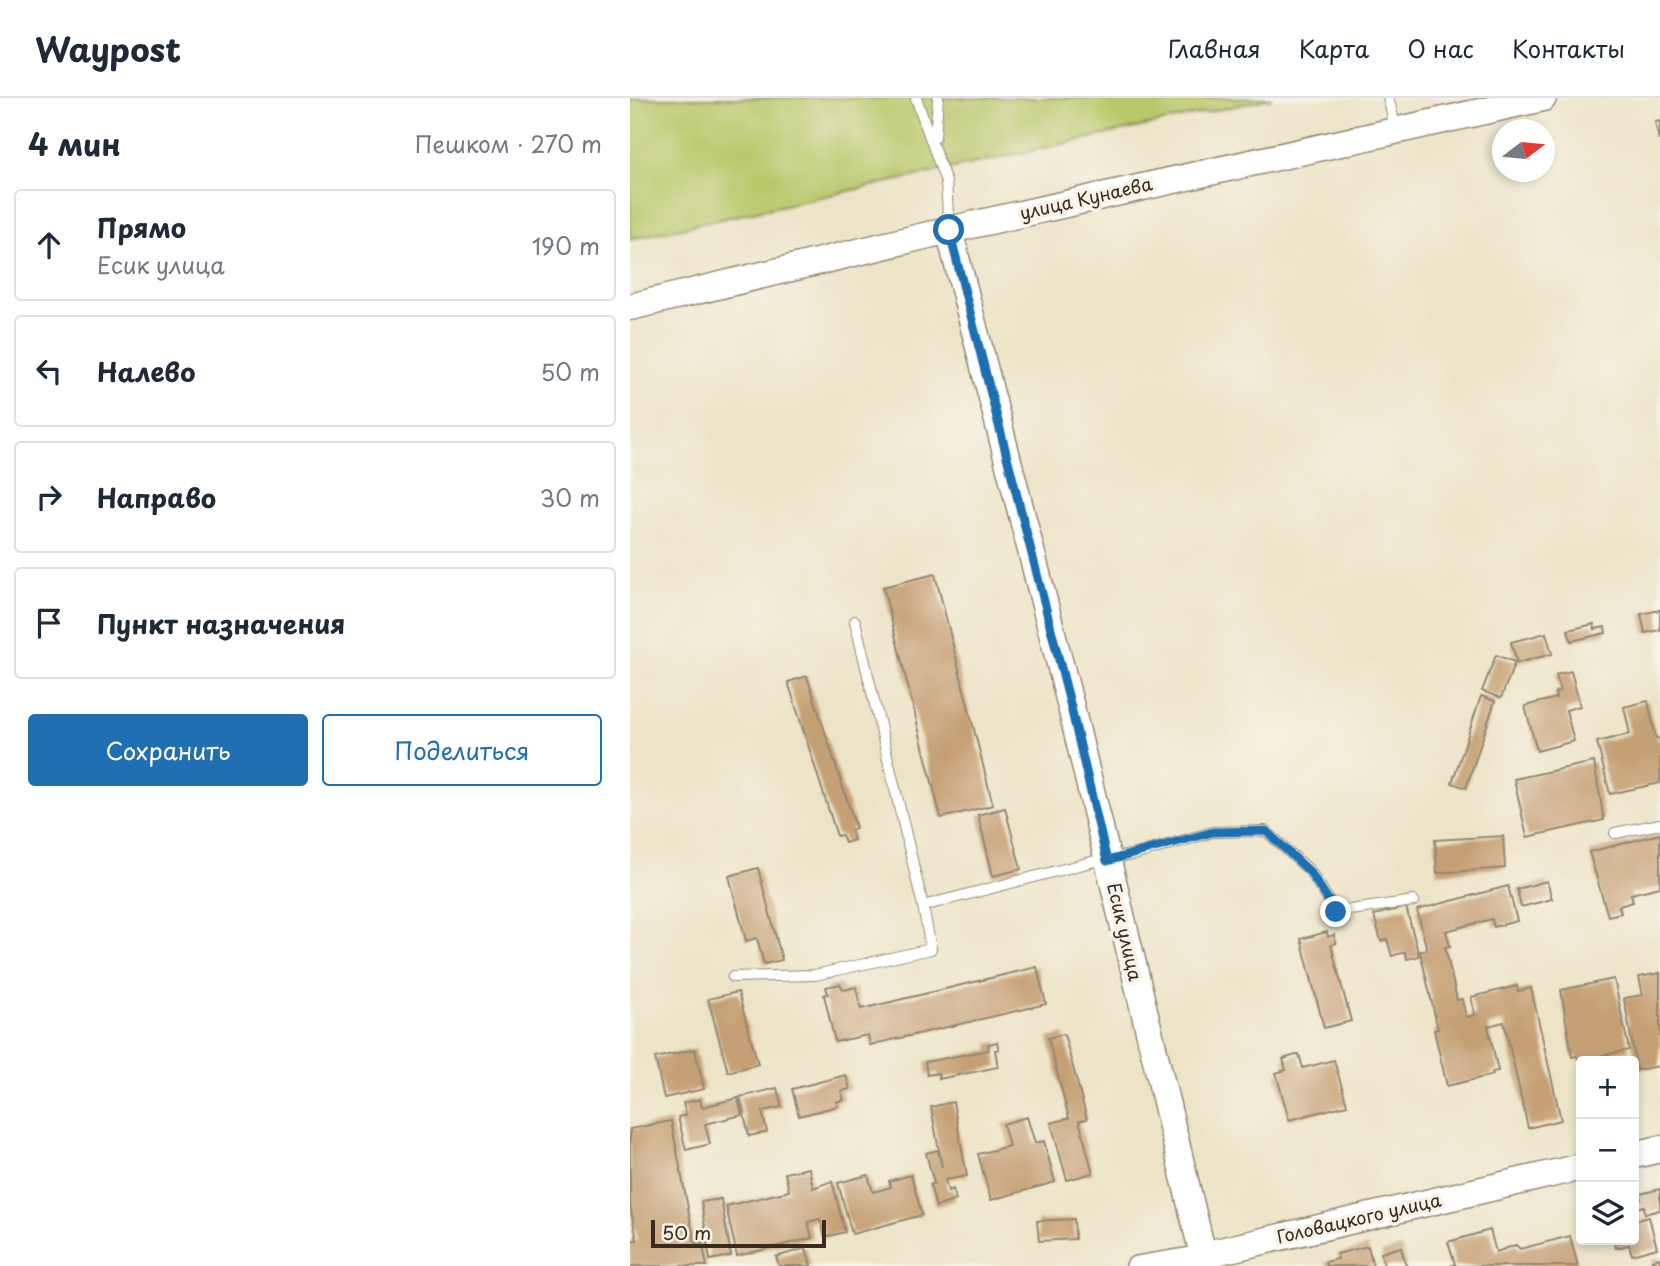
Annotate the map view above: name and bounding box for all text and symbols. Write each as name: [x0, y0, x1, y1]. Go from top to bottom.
text: Waypost: [35, 23, 181, 73]
text: Главная: [1168, 30, 1261, 66]
text: Карта: [1299, 30, 1369, 66]
text: О нас: [1407, 30, 1474, 66]
text: Контакты: [1512, 30, 1625, 66]
north arrow: [1492, 119, 1555, 182]
text: 4 мин: [28, 121, 121, 166]
text: Пешком · 270 m: [415, 126, 602, 161]
street label: улица Кунаева: [1017, 169, 1155, 226]
text: Прямо: [97, 208, 186, 247]
route start: [933, 214, 964, 245]
icon: ahead: [30, 226, 68, 264]
text: 190 m: [532, 228, 600, 263]
text: Есик улица: [97, 247, 225, 282]
icon: left: [30, 352, 68, 390]
text: Налево: [97, 352, 195, 391]
text: 50 m: [540, 354, 600, 389]
icon: right: [30, 478, 68, 516]
text: Направо: [97, 478, 216, 517]
text: 30 m: [539, 480, 600, 515]
icon: arrive: [30, 604, 68, 642]
text: Пункт назначения: [97, 604, 345, 643]
button: Сохранить: [28, 714, 308, 786]
button: Поделиться: [322, 714, 602, 786]
street label: Есик улица: [1101, 880, 1150, 984]
route end: [1320, 896, 1351, 927]
map controls: [1576, 1056, 1639, 1245]
button: +: [1576, 1056, 1639, 1119]
button: −: [1576, 1119, 1639, 1182]
button: layers: [1576, 1182, 1639, 1245]
street label: Головацкого улица: [1274, 1185, 1444, 1250]
scale bar: [651, 1217, 826, 1249]
text: 50 m: [662, 1218, 711, 1246]

